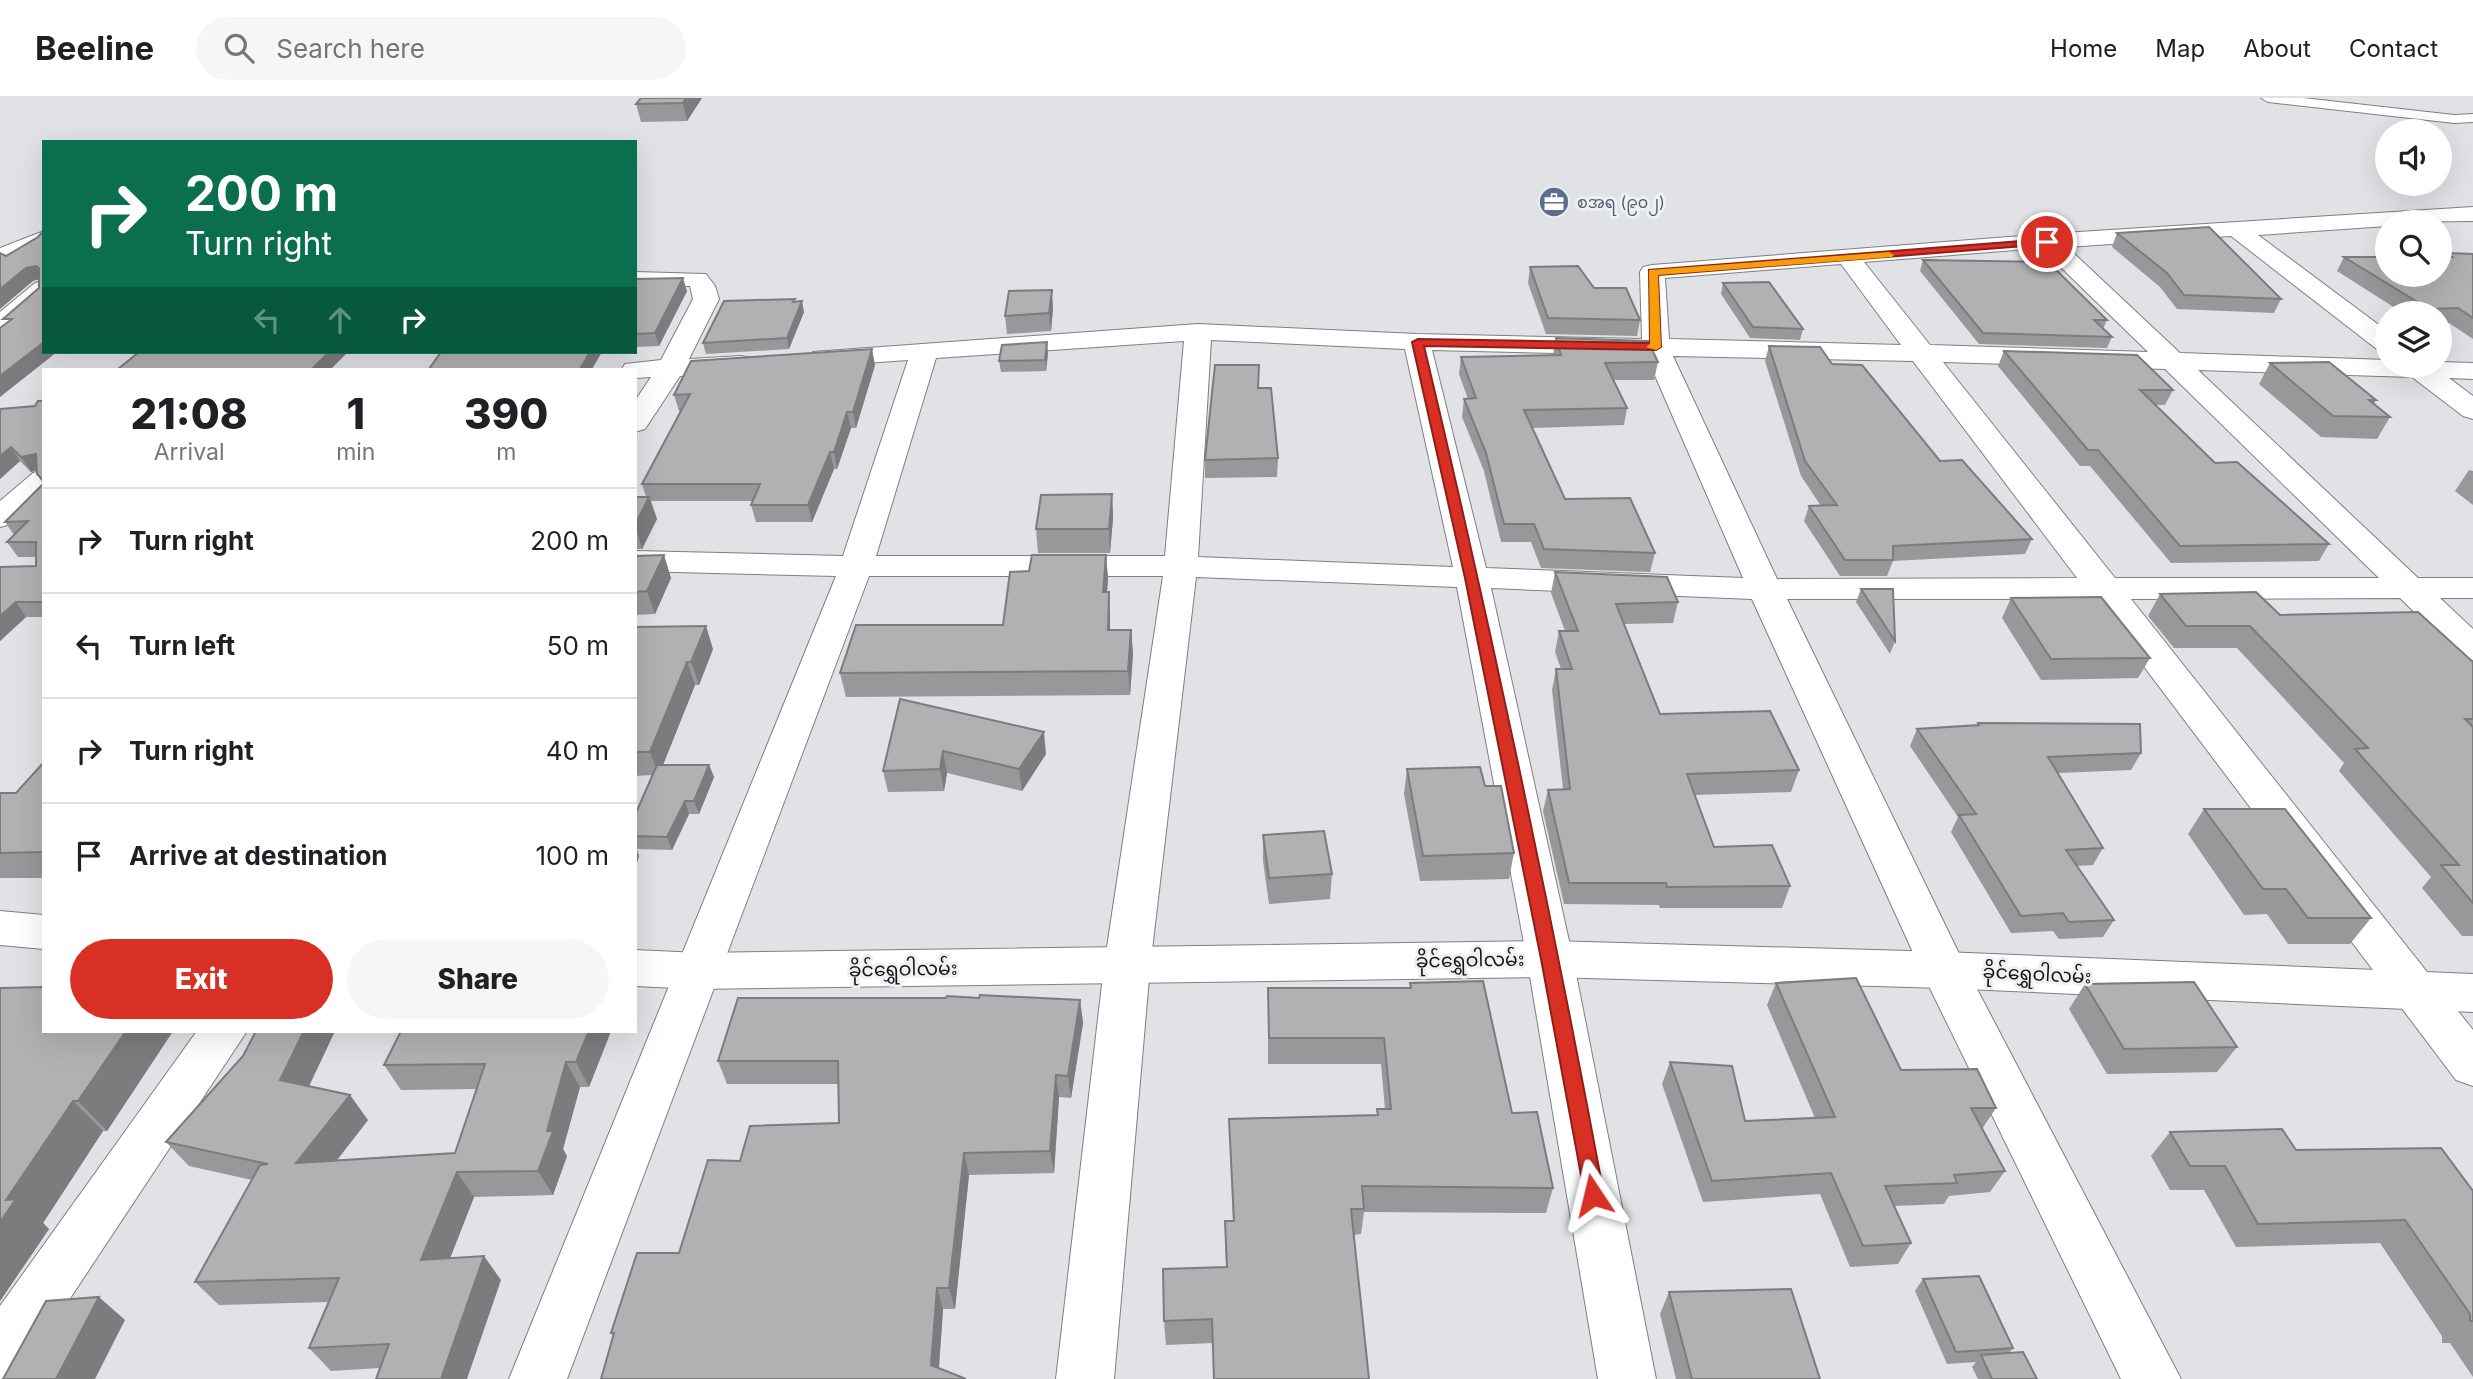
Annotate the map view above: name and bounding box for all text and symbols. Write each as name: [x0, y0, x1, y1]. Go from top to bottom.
search box: [196, 17, 686, 80]
text: Beeline: [35, 28, 154, 68]
icon: search: [220, 29, 258, 67]
text: Search here: [276, 33, 425, 64]
text: Home: [2050, 34, 2117, 63]
text: Map: [2155, 34, 2205, 63]
text: About: [2243, 34, 2311, 63]
text: Contact: [2349, 34, 2438, 63]
map controls: [2375, 119, 2452, 378]
button: sound: [2375, 119, 2452, 196]
text: 200 m: [185, 164, 338, 223]
icon: right: [70, 168, 161, 259]
office icon: စအရ (၉၀၂): [1537, 185, 1571, 219]
place label: စအရ (၉၀၂): [1577, 192, 1665, 216]
button: search: [2375, 210, 2452, 287]
pin: [2017, 212, 2077, 272]
icon: arrive: [2028, 223, 2066, 261]
text: Turn right: [185, 224, 332, 263]
icon: left: [248, 301, 286, 339]
icon: ahead: [321, 301, 359, 339]
icon: right: [394, 301, 432, 339]
button: layers: [2375, 301, 2452, 378]
text: 21:08: [131, 388, 248, 439]
text: 1: [347, 388, 365, 439]
text: 390: [464, 388, 548, 439]
text: Arrival: [154, 438, 224, 466]
text: min: [336, 438, 375, 466]
text: m: [496, 438, 516, 466]
icon: right: [70, 522, 108, 560]
text: Turn right: [129, 525, 254, 556]
text: 200 m: [530, 525, 609, 556]
icon: left: [70, 627, 108, 665]
text: Turn left: [129, 630, 235, 661]
text: 50 m: [547, 630, 609, 661]
icon: right: [70, 732, 108, 770]
text: Turn right: [129, 735, 254, 766]
text: 40 m: [546, 735, 609, 766]
icon: arrive: [70, 837, 108, 875]
text: Arrive at destination: [129, 840, 388, 871]
text: 100 m: [536, 840, 609, 871]
button: Exit: [70, 939, 333, 1019]
button: Share: [347, 939, 609, 1019]
street label: ခိုင်ရွှေဝါလမ်း: [1415, 945, 1525, 977]
street label: ခိုင်ရွှေဝါလမ်း: [848, 954, 958, 986]
street label: ခိုင်ရွှေဝါလမ်း: [1982, 957, 2092, 993]
position arrow: [1556, 1158, 1630, 1232]

